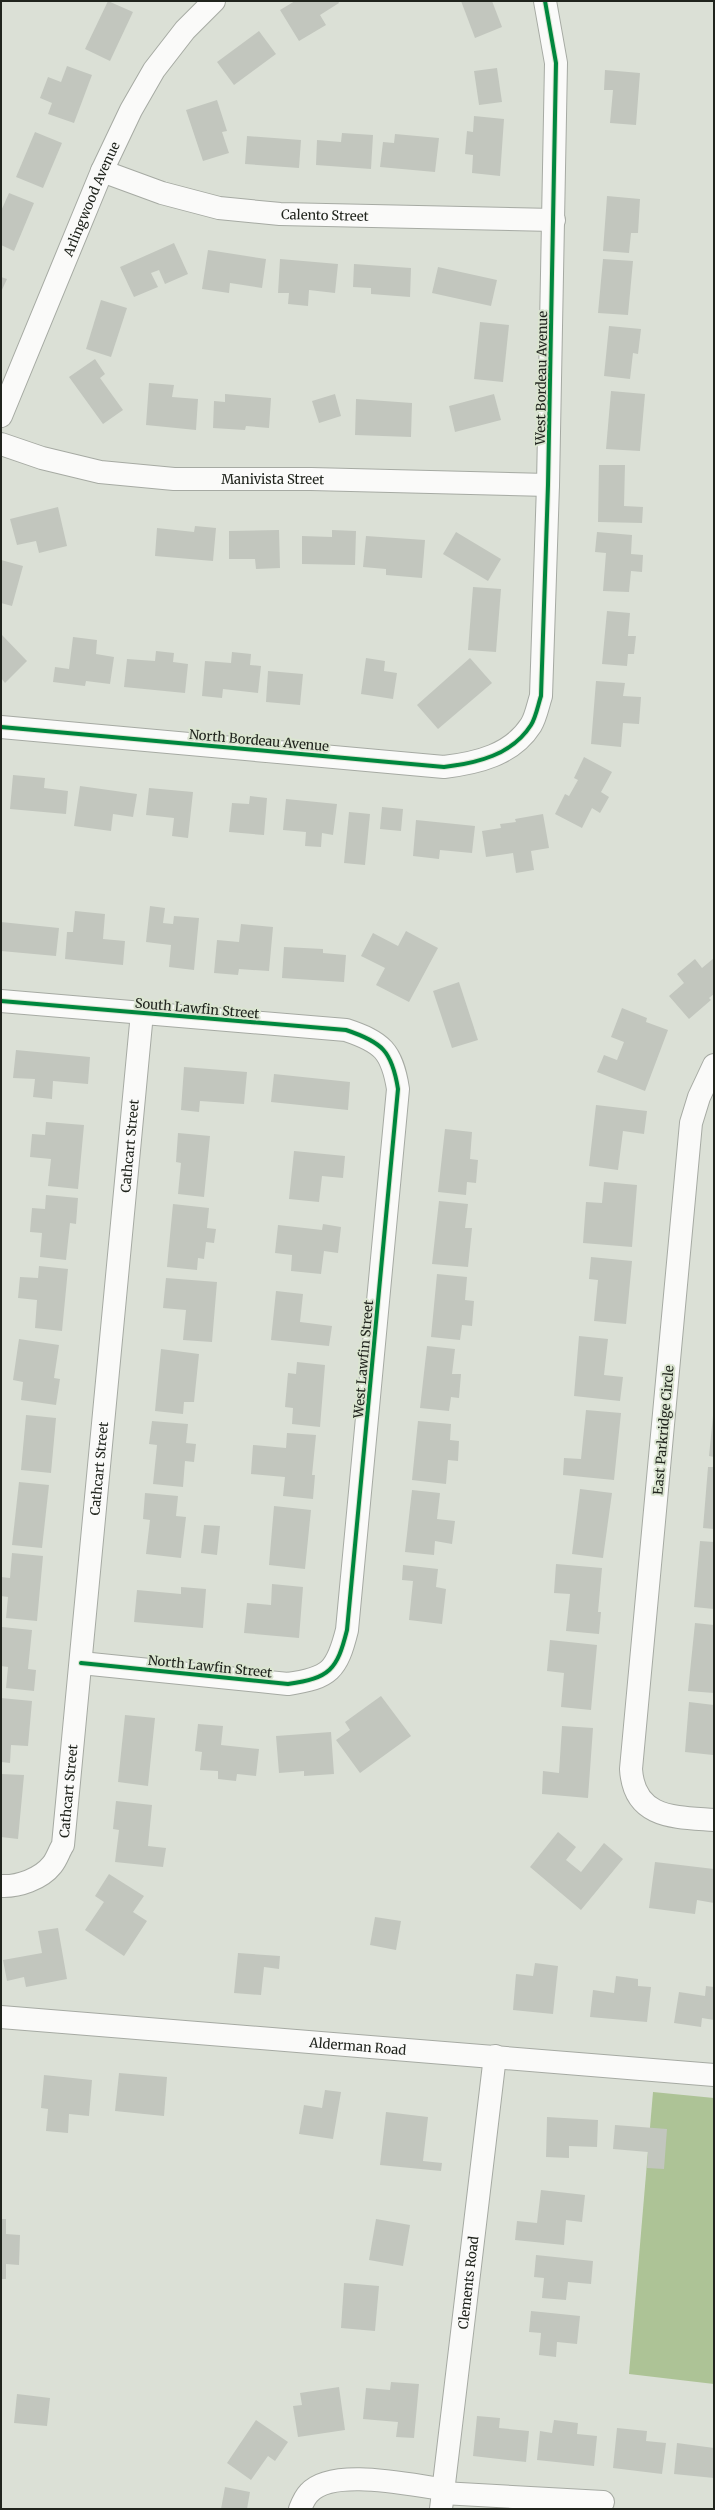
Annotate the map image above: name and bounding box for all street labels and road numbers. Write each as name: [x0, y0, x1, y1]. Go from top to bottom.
street label: Arlingwood Avenue: [59, 139, 124, 260]
street label: Calento Street: [281, 206, 369, 225]
street label: West Bordeau Avenue: [532, 311, 551, 446]
street label: Manivista Street: [221, 471, 324, 488]
street label: North Bordeau Avenue: [188, 726, 330, 755]
street label: South Lawfin Street: [134, 995, 260, 1022]
street label: Cathcart Street: [117, 1098, 143, 1193]
street label: West Lawfin Street: [350, 1299, 377, 1420]
street label: East Parkridge Circle: [649, 1364, 678, 1496]
street label: Cathcart Street: [86, 1421, 112, 1516]
street label: North Lawfin Street: [147, 1652, 273, 1681]
street label: Cathcart Street: [56, 1744, 82, 1839]
street label: Alderman Road: [308, 2034, 407, 2059]
street label: Clements Road: [455, 2235, 482, 2330]

